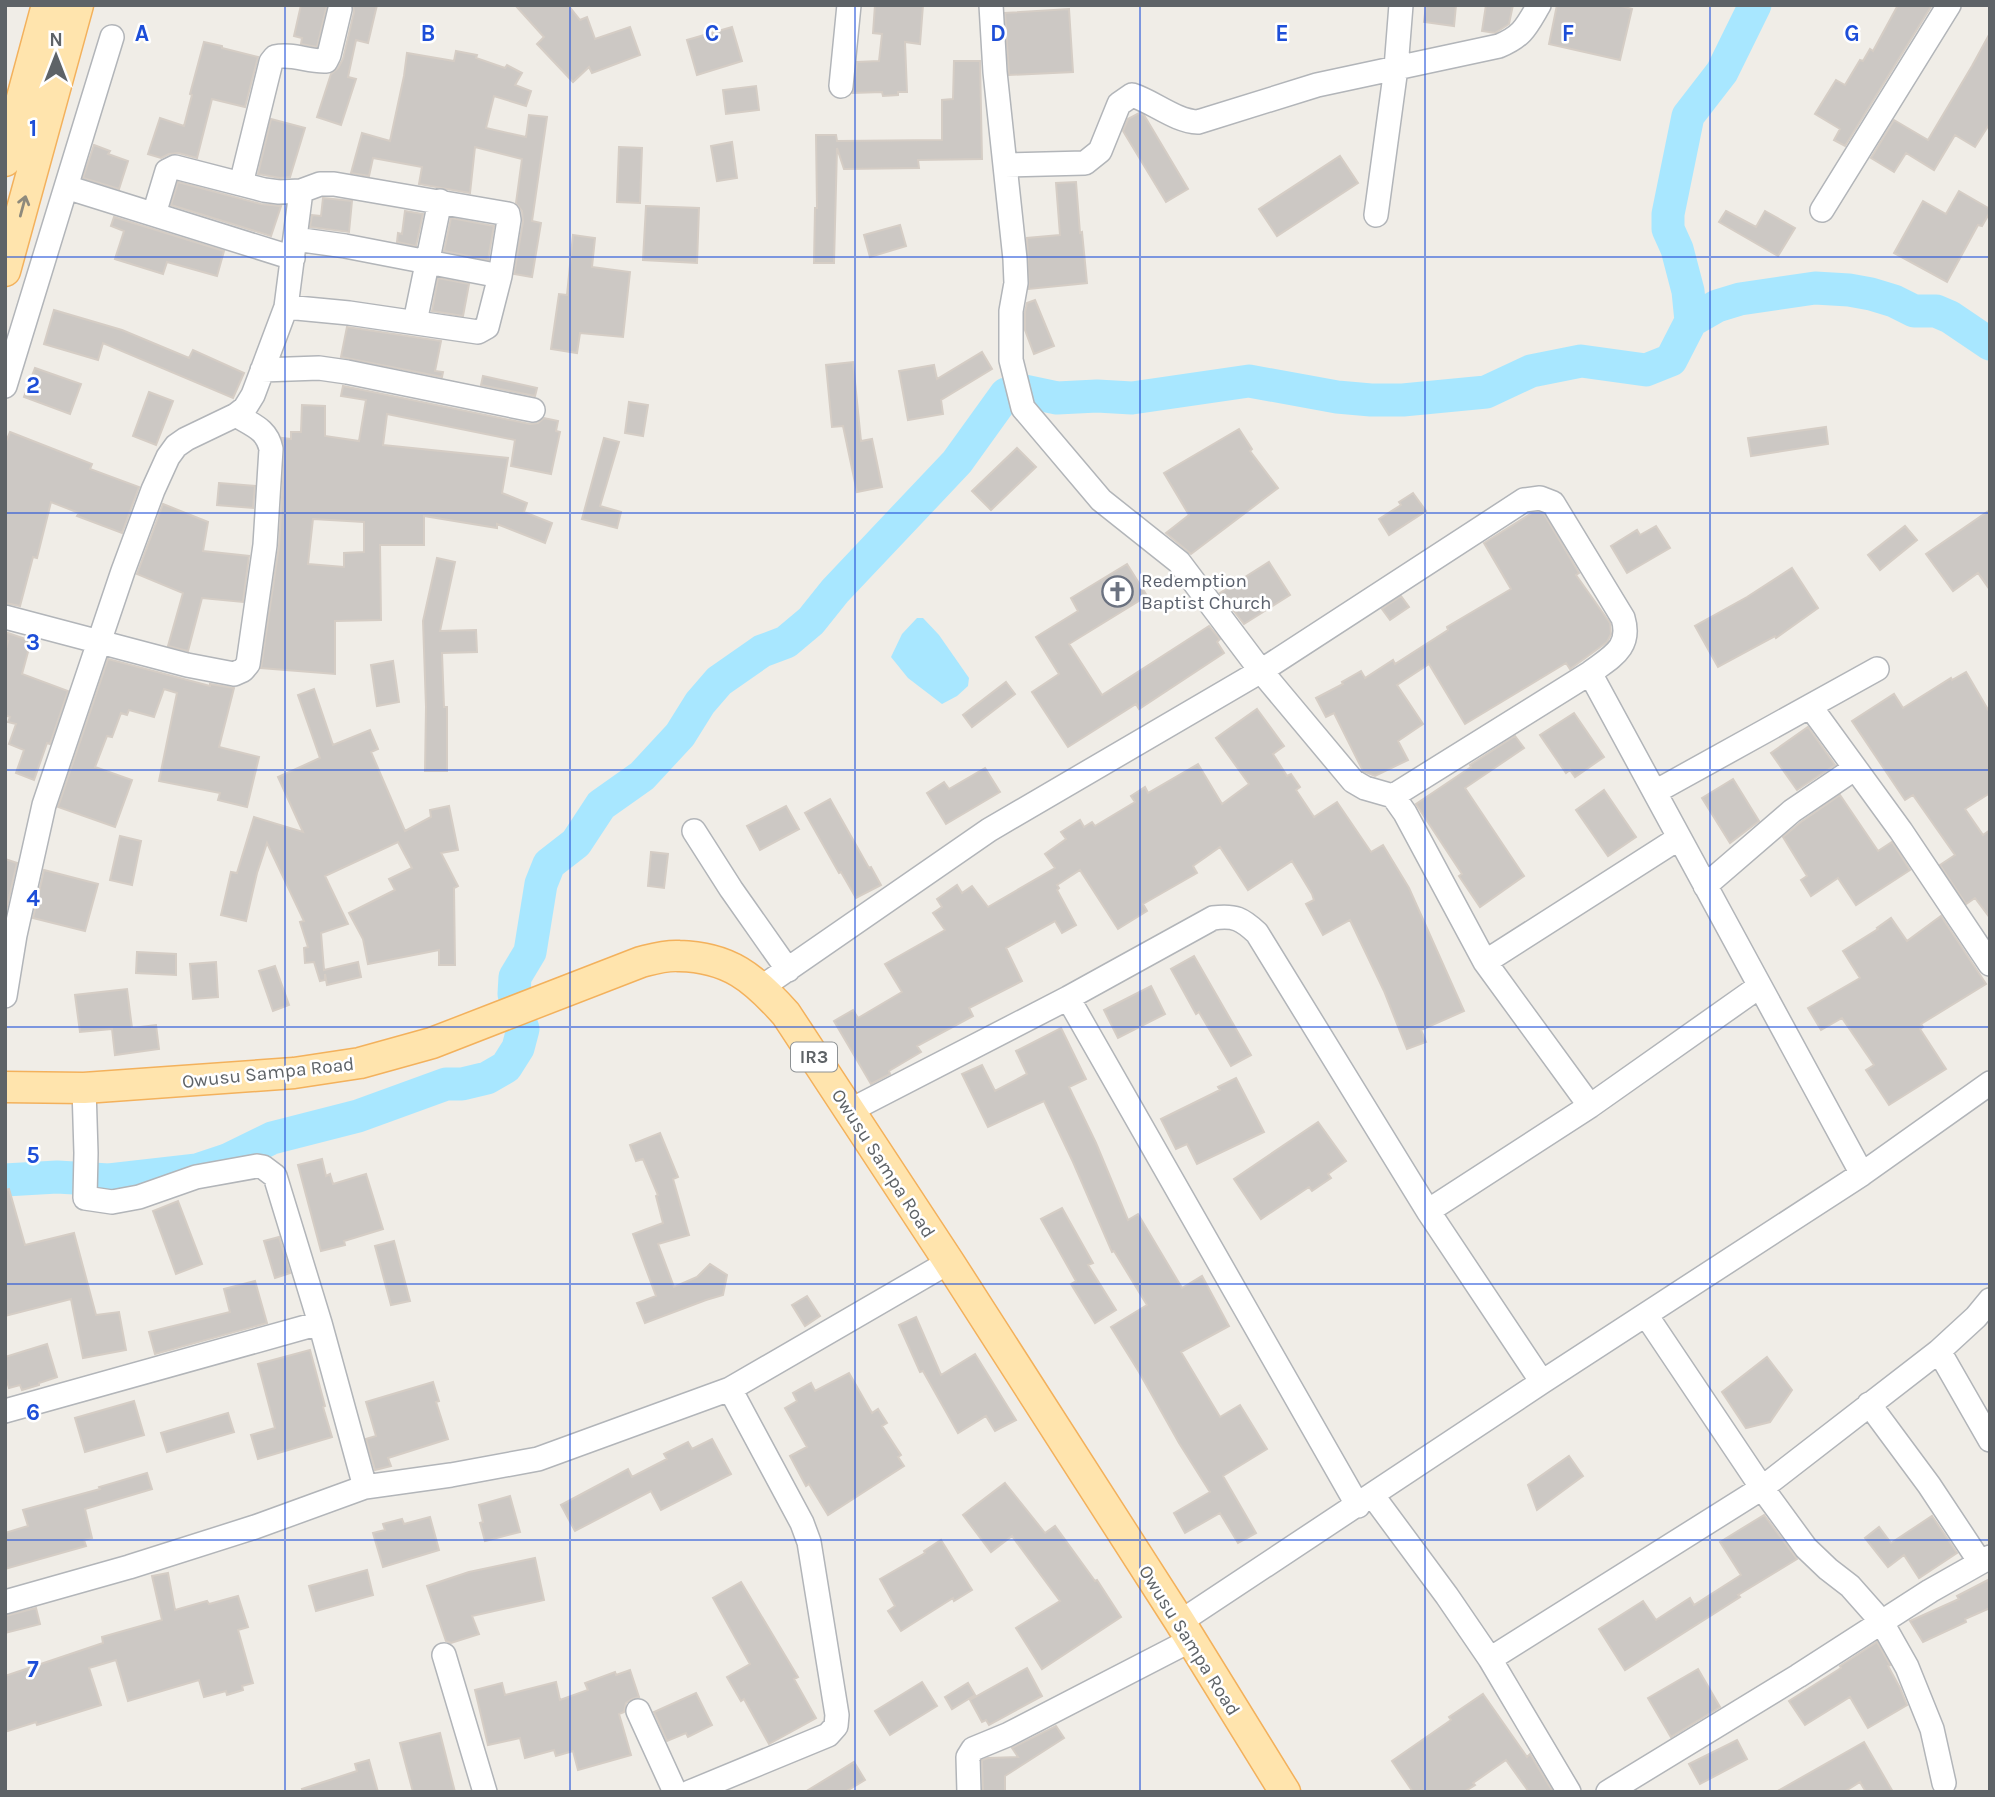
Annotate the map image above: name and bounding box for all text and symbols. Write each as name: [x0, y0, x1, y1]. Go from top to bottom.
text: A: [135, 20, 149, 47]
text: B: [421, 20, 435, 47]
text: C: [705, 20, 719, 47]
text: D: [990, 20, 1006, 47]
text: E: [1275, 20, 1289, 47]
text: F: [1562, 20, 1574, 47]
text: G: [1844, 20, 1860, 47]
north arrow: [21, 21, 91, 91]
text: N: [49, 29, 63, 51]
text: 1: [29, 115, 37, 142]
one-way arrow: [17, 195, 30, 217]
text: 2: [26, 372, 40, 399]
place label: Redemption Baptist Church: [1141, 570, 1272, 614]
church icon: Redemption Baptist Church: [1101, 574, 1135, 608]
text: 3: [26, 629, 40, 656]
text: 4: [26, 885, 40, 912]
road number: IR3: [791, 1042, 837, 1072]
street label: Owusu Sampa Road: [181, 1053, 355, 1093]
street label: Owusu Sampa Road: [827, 1085, 940, 1242]
text: 5: [26, 1142, 40, 1169]
text: 6: [26, 1399, 40, 1426]
street label: Owusu Sampa Road: [1134, 1561, 1244, 1720]
text: 7: [27, 1656, 39, 1683]

